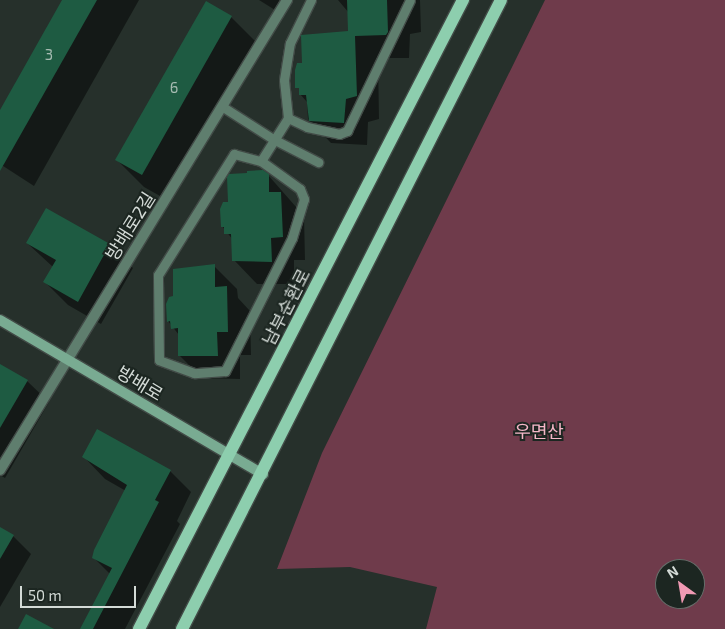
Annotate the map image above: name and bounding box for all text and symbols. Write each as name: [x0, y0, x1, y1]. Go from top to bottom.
house number: 3: [45, 46, 53, 64]
house number: 6: [170, 79, 178, 97]
street label: 방배로2길: [101, 188, 159, 264]
street label: 남부순환로: [258, 265, 314, 349]
street label: 방배로: [113, 361, 167, 405]
park label: 우면산: [514, 420, 564, 442]
north arrow: [655, 559, 705, 609]
text: N: [664, 562, 681, 582]
scale bar: [22, 576, 139, 608]
text: 50 m: [28, 586, 62, 604]

